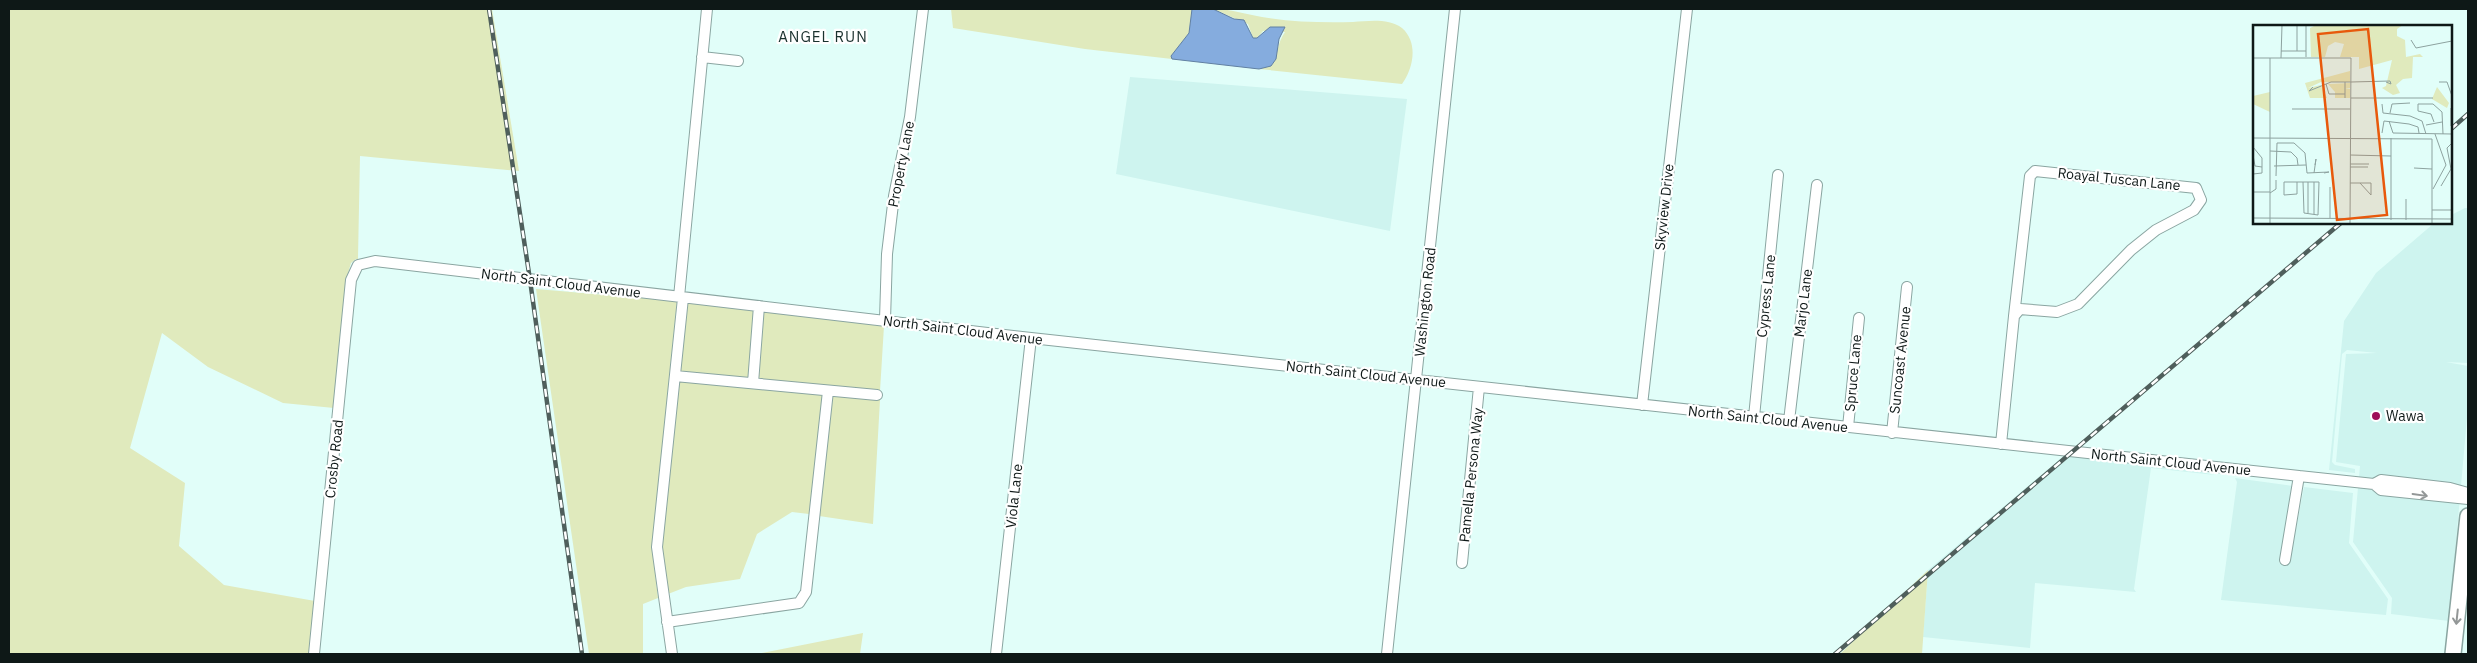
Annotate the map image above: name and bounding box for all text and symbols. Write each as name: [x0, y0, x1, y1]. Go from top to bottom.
inset map: [2253, 25, 2452, 224]
district label: ANGEL RUN: [778, 27, 868, 46]
street label: Property Lane: [884, 119, 918, 209]
street label: Skyview Drive: [1650, 162, 1678, 251]
street label: Roayal Tuscan Lane: [2057, 164, 2182, 194]
street label: Washington Road: [1410, 247, 1440, 357]
street label: Cypress Lane: [1753, 253, 1779, 338]
street label: North Saint Cloud Avenue: [480, 264, 642, 302]
street label: Marjo Lane: [1790, 267, 1816, 338]
street label: Suncoast Avenue: [1885, 305, 1915, 415]
street label: North Saint Cloud Avenue: [882, 311, 1044, 349]
street label: Spruce Lane: [1841, 333, 1865, 412]
street label: North Saint Cloud Avenue: [1285, 357, 1447, 391]
street label: North Saint Cloud Avenue: [1687, 402, 1849, 436]
street label: Pamella Persona Way: [1455, 407, 1487, 543]
place label: Wawa: [2386, 407, 2424, 425]
marker: Wawa: [2370, 410, 2382, 422]
street label: Crosby Road: [321, 419, 347, 499]
street label: North Saint Cloud Avenue: [2090, 445, 2252, 479]
street label: Viola Lane: [1002, 463, 1026, 529]
one-way arrow: [2412, 490, 2428, 500]
one-way arrow: [2452, 609, 2462, 625]

